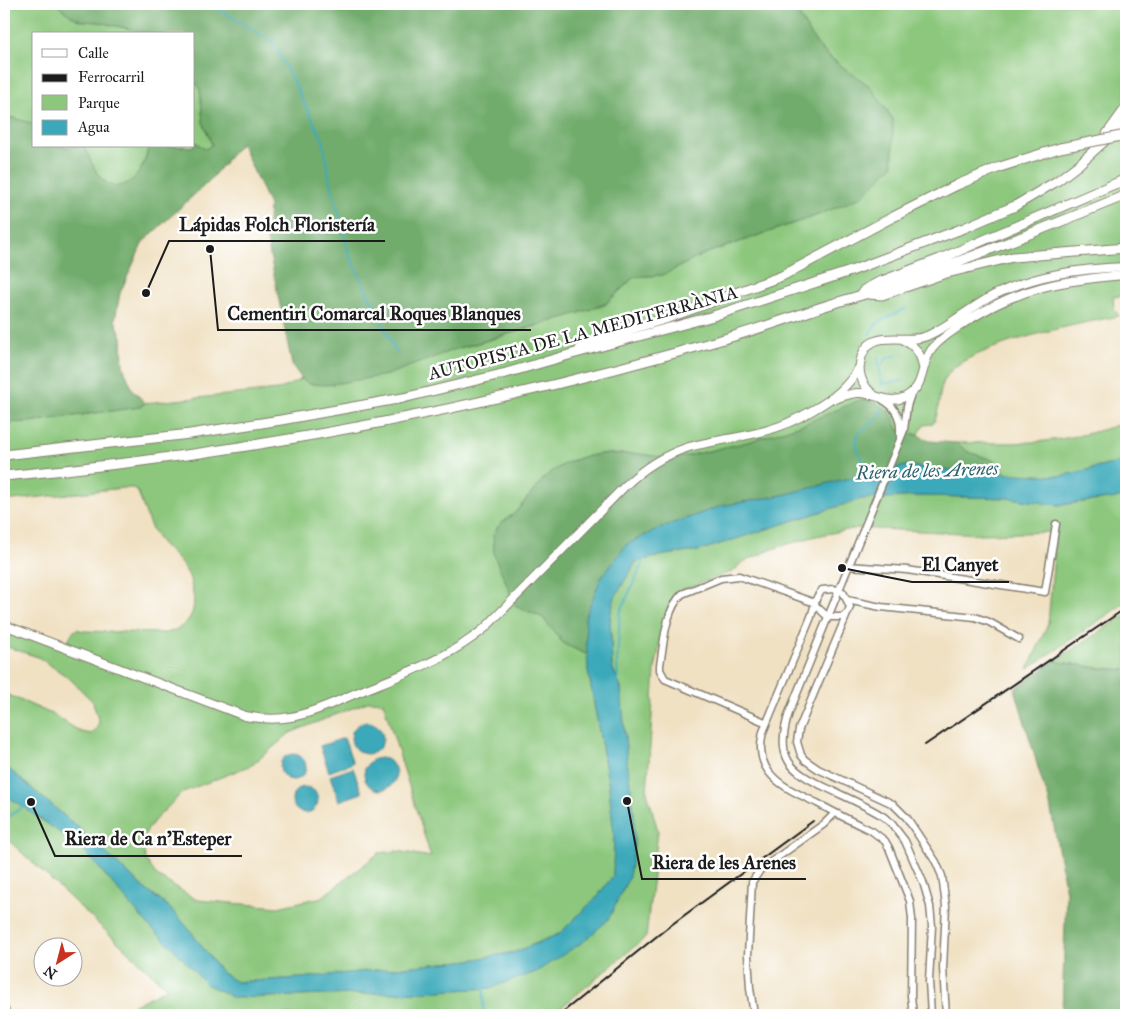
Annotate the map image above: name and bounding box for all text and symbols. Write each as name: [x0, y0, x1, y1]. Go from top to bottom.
legend: [32, 32, 195, 148]
text: Calle: [78, 44, 109, 62]
text: Ferrocarril: [78, 68, 146, 86]
text: Parque: [78, 94, 120, 113]
text: Agua: [77, 118, 110, 136]
callout: Lápidas Folch Floristería: [169, 207, 385, 241]
text: Lápidas Folch Floristería: [179, 213, 376, 237]
street label: AUTOPISTA DE LA MEDITERRÀNIA: [424, 279, 740, 385]
callout: Cementiri Comarcal Roques Blanques: [218, 296, 531, 330]
text: Cementiri Comarcal Roques Blanques: [227, 302, 521, 326]
water label: Riera de les Arenes: [854, 457, 999, 485]
callout: El Canyet: [912, 548, 1009, 582]
text: El Canyet: [921, 553, 999, 577]
callout: Riera de Ca n'Esteper: [55, 822, 242, 856]
text: Riera de Ca n'Esteper: [64, 827, 232, 851]
callout: Riera de les Arenes: [642, 845, 806, 879]
text: Riera de les Arenes: [652, 851, 796, 874]
north arrow: [32, 936, 82, 986]
text: N: [41, 962, 60, 982]

